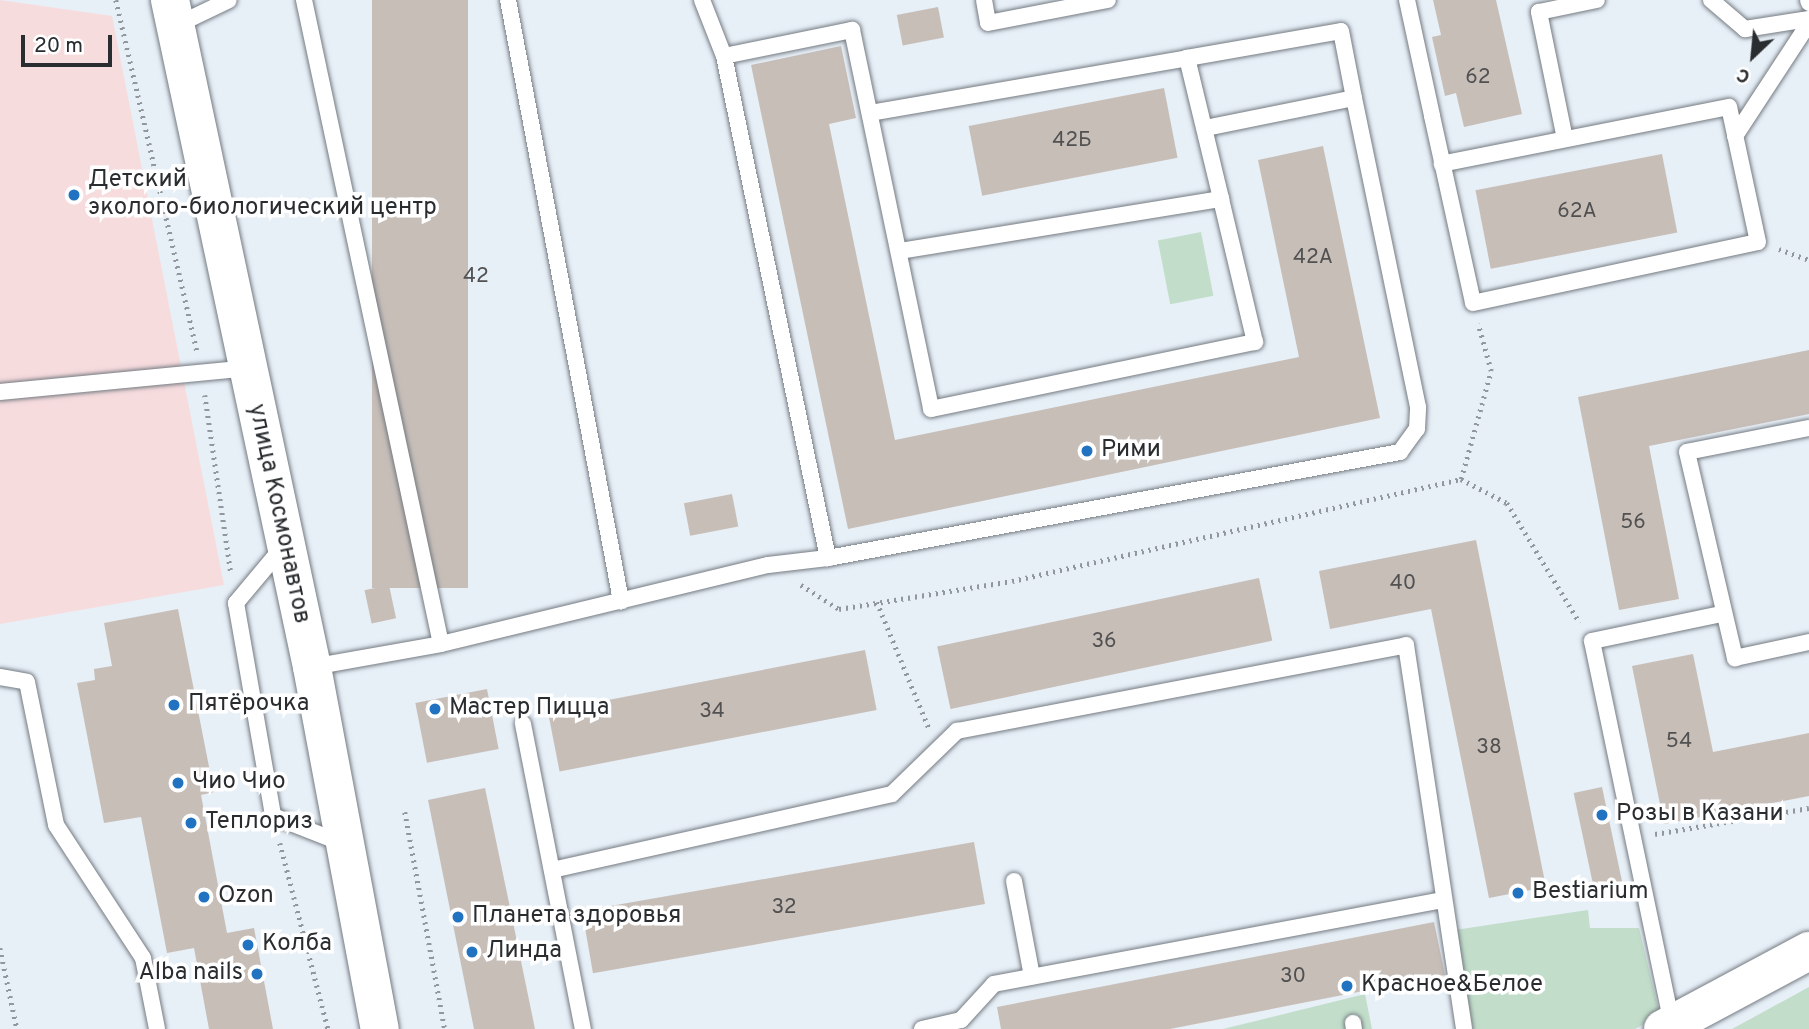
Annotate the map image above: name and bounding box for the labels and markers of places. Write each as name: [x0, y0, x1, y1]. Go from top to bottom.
place label: Детский эколого-биологический центр: [88, 167, 437, 223]
marker: Детский эколого-биологический центр: [66, 187, 82, 203]
place label: Рими: [1101, 437, 1161, 465]
marker: Рими: [1079, 443, 1095, 459]
place label: Пятёрочка: [188, 691, 309, 719]
place label: Мастер Пицца: [449, 695, 609, 723]
marker: Пятёрочка: [166, 697, 182, 713]
marker: Мастер Пицца: [427, 701, 443, 717]
place label: Чио Чио: [192, 769, 286, 797]
marker: Чио Чио: [170, 775, 186, 791]
place label: Розы в Казани: [1616, 801, 1784, 829]
marker: Розы в Казани: [1594, 807, 1610, 823]
place label: Теплориз: [205, 809, 313, 837]
marker: Теплориз: [183, 815, 199, 831]
place label: Bestiarium: [1532, 879, 1649, 907]
place label: Ozon: [218, 883, 274, 911]
marker: Bestiarium: [1510, 885, 1526, 901]
marker: Ozon: [196, 889, 212, 905]
place label: Планета здоровья: [472, 903, 681, 931]
marker: Планета здоровья: [450, 909, 466, 925]
place label: Колба: [262, 931, 332, 959]
marker: Колба: [240, 937, 256, 953]
place label: Линда: [486, 938, 562, 966]
marker: Линда: [464, 944, 480, 960]
place label: Alba nails: [138, 960, 243, 988]
marker: Alba nails: [249, 966, 265, 982]
place label: Красное&Белое: [1361, 972, 1543, 1000]
marker: Красное&Белое: [1339, 978, 1355, 994]

